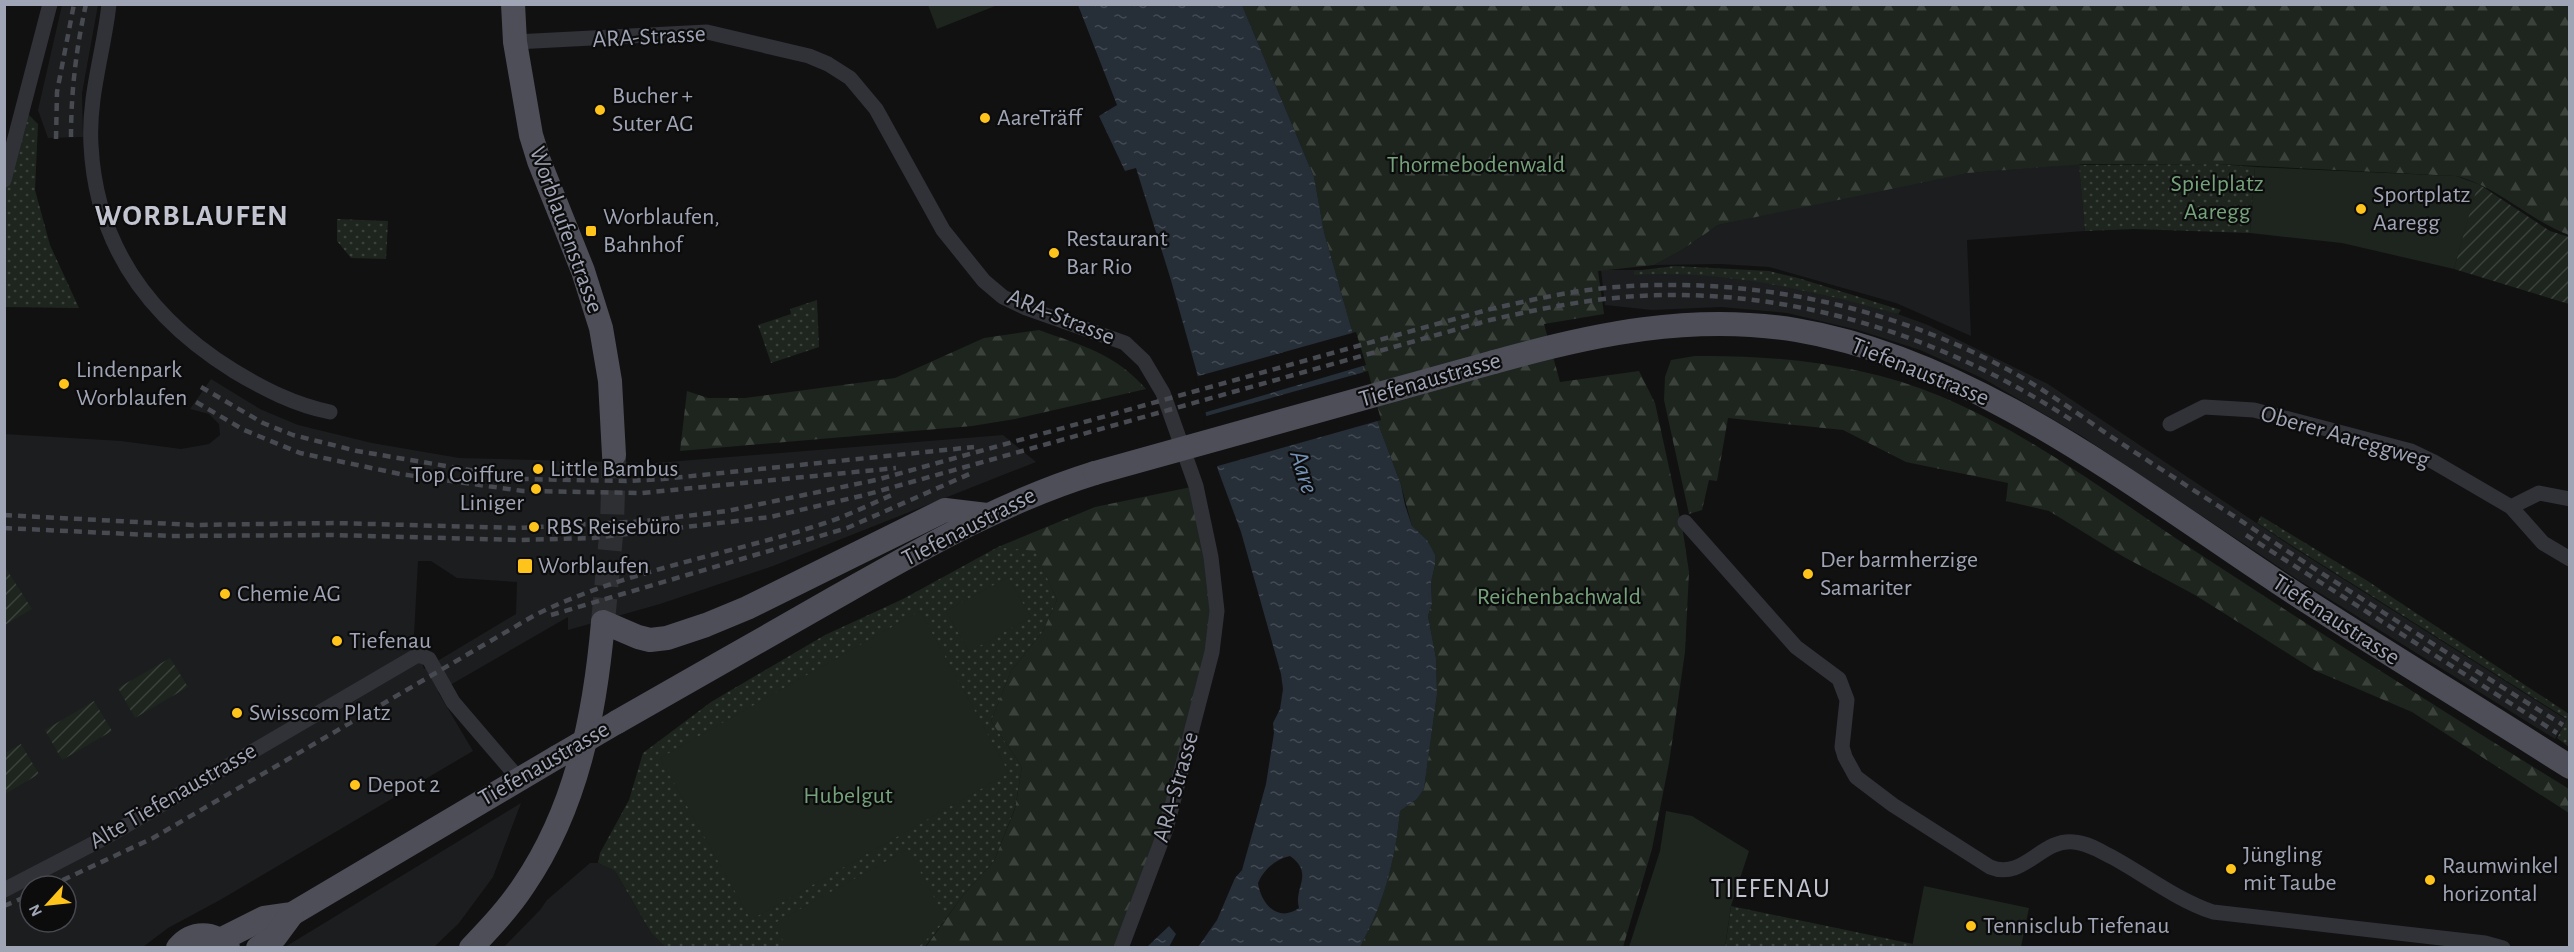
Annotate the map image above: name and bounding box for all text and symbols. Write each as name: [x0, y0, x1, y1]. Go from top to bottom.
street label: ARA-Strasse: [592, 22, 706, 52]
place label: Bucher + Suter AG: [612, 84, 694, 136]
marker: Bucher + Suter AG: [593, 103, 607, 117]
place label: AareTräff: [997, 106, 1084, 130]
marker: AareTräff: [978, 111, 992, 125]
street label: Worblaufenstrasse: [525, 144, 607, 316]
park label: Thormebodenwald: [1387, 153, 1565, 177]
park label: Spielplatz Aaregg: [2170, 172, 2264, 224]
place label: Sportplatz Aaregg: [2373, 183, 2470, 235]
district label: WORBLAUFEN: [95, 201, 289, 231]
marker: Sportplatz Aaregg: [2354, 202, 2368, 216]
place label: Worblaufen, Bahnhof: [603, 205, 720, 257]
marker: Worblaufen, Bahnhof: [584, 224, 598, 238]
place label: Restaurant Bar Rio: [1066, 227, 1168, 279]
marker: Restaurant Bar Rio: [1047, 246, 1061, 260]
street label: ARA-Strasse: [1004, 285, 1118, 349]
street label: Tiefenaustrasse: [1848, 333, 1992, 411]
street label: Tiefenaustrasse: [1356, 348, 1504, 412]
place label: Lindenpark Worblaufen: [76, 358, 187, 410]
marker: Lindenpark Worblaufen: [57, 377, 71, 391]
street label: Oberer Aareggweg: [2258, 401, 2432, 473]
water label: Aare: [1285, 446, 1323, 497]
place label: Little Bambus: [550, 457, 678, 481]
marker: Little Bambus: [531, 462, 545, 476]
place label: Top Coiffure Liniger: [411, 463, 524, 515]
marker: Top Coiffure Liniger: [529, 482, 543, 496]
street label: Tiefenaustrasse: [898, 483, 1040, 571]
place label: RBS Reisebüro: [546, 515, 681, 539]
marker: RBS Reisebüro: [527, 520, 541, 534]
place label: Der barmherzige Samariter: [1820, 548, 1978, 600]
place label: Worblaufen: [538, 554, 649, 578]
marker: Worblaufen: [516, 557, 534, 575]
marker: Der barmherzige Samariter: [1801, 567, 1815, 581]
street label: Tiefenaustrasse: [2268, 570, 2404, 670]
place label: Chemie AG: [237, 582, 341, 606]
park label: Reichenbachwald: [1477, 585, 1641, 609]
marker: Chemie AG: [218, 587, 232, 601]
place label: Tiefenau: [349, 629, 431, 653]
marker: Tiefenau: [330, 634, 344, 648]
place label: Swisscom Platz: [249, 701, 391, 725]
marker: Swisscom Platz: [230, 706, 244, 720]
street label: Tiefenaustrasse: [475, 717, 613, 811]
street label: ARA-Strasse: [1149, 729, 1203, 845]
street label: Alte Tiefenaustrasse: [85, 739, 261, 853]
place label: Depot 2: [367, 773, 440, 797]
marker: Depot 2: [348, 778, 362, 792]
park label: Hubelgut: [803, 784, 893, 808]
place label: Jüngling mit Taube: [2243, 843, 2337, 895]
place label: Raumwinkel horizontal: [2442, 854, 2559, 906]
marker: Jüngling mit Taube: [2224, 862, 2238, 876]
marker: Raumwinkel horizontal: [2423, 873, 2437, 887]
north arrow: [18, 874, 78, 934]
district label: TIEFENAU: [1711, 875, 1831, 902]
text: N: [26, 902, 45, 919]
place label: Tennisclub Tiefenau: [1983, 914, 2169, 938]
marker: Tennisclub Tiefenau: [1964, 919, 1978, 933]

